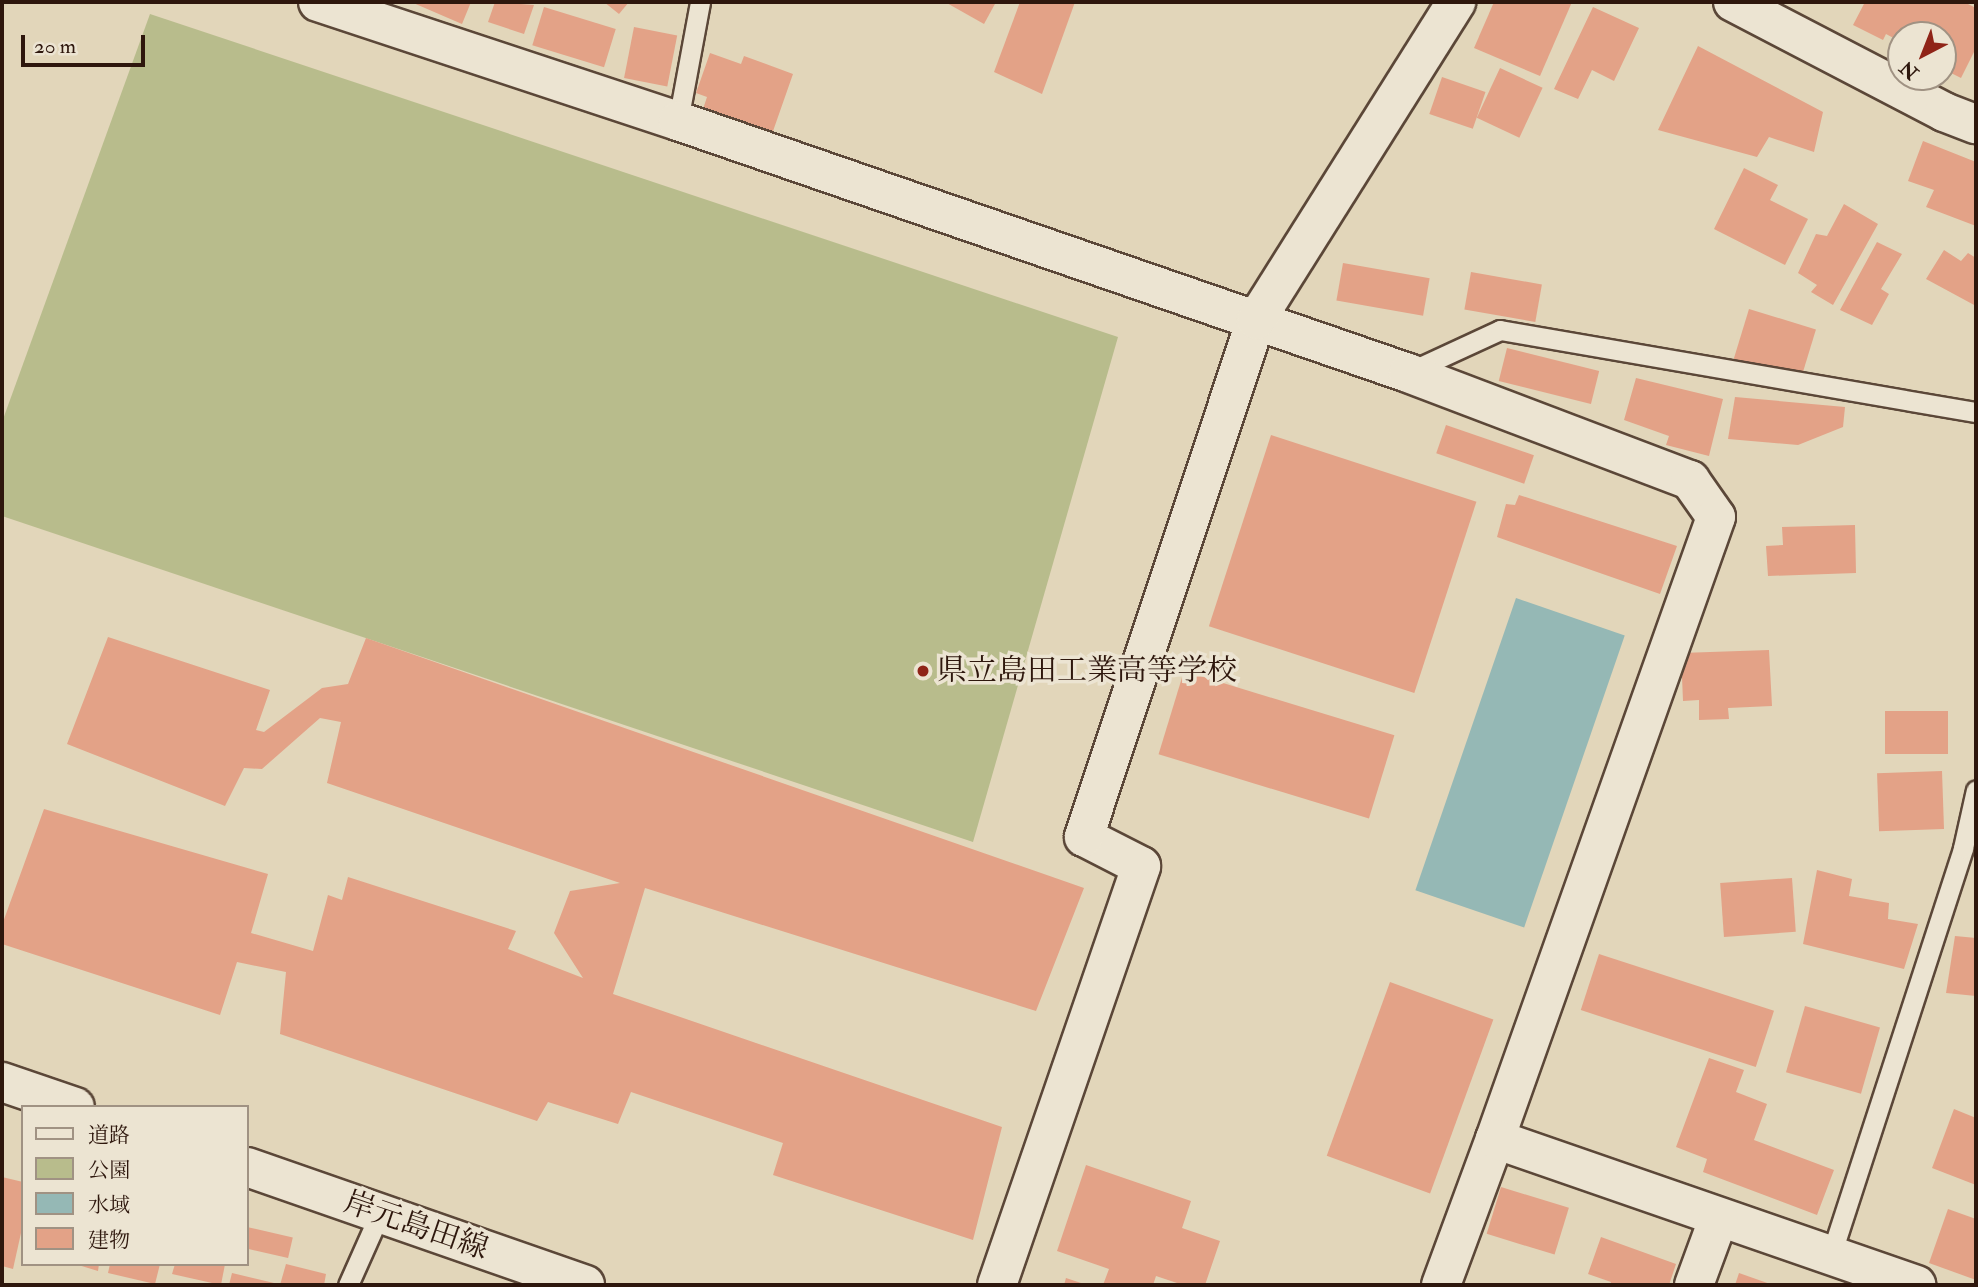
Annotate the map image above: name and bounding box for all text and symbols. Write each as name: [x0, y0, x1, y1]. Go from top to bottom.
scale bar: [24, 21, 149, 65]
north arrow: [1887, 21, 1957, 91]
text: 20 m: [34, 33, 76, 60]
text: N: [1895, 56, 1924, 85]
place label: 県立島田工業高等学校: [937, 653, 1237, 689]
marker: 県立島田工業高等学校: [915, 663, 931, 679]
legend: [21, 1105, 248, 1266]
text: 道路: [88, 1122, 130, 1149]
text: 公園: [88, 1157, 130, 1184]
street label: 岸元島田線: [339, 1185, 493, 1267]
text: 水域: [88, 1192, 130, 1219]
text: 建物: [88, 1227, 130, 1254]

